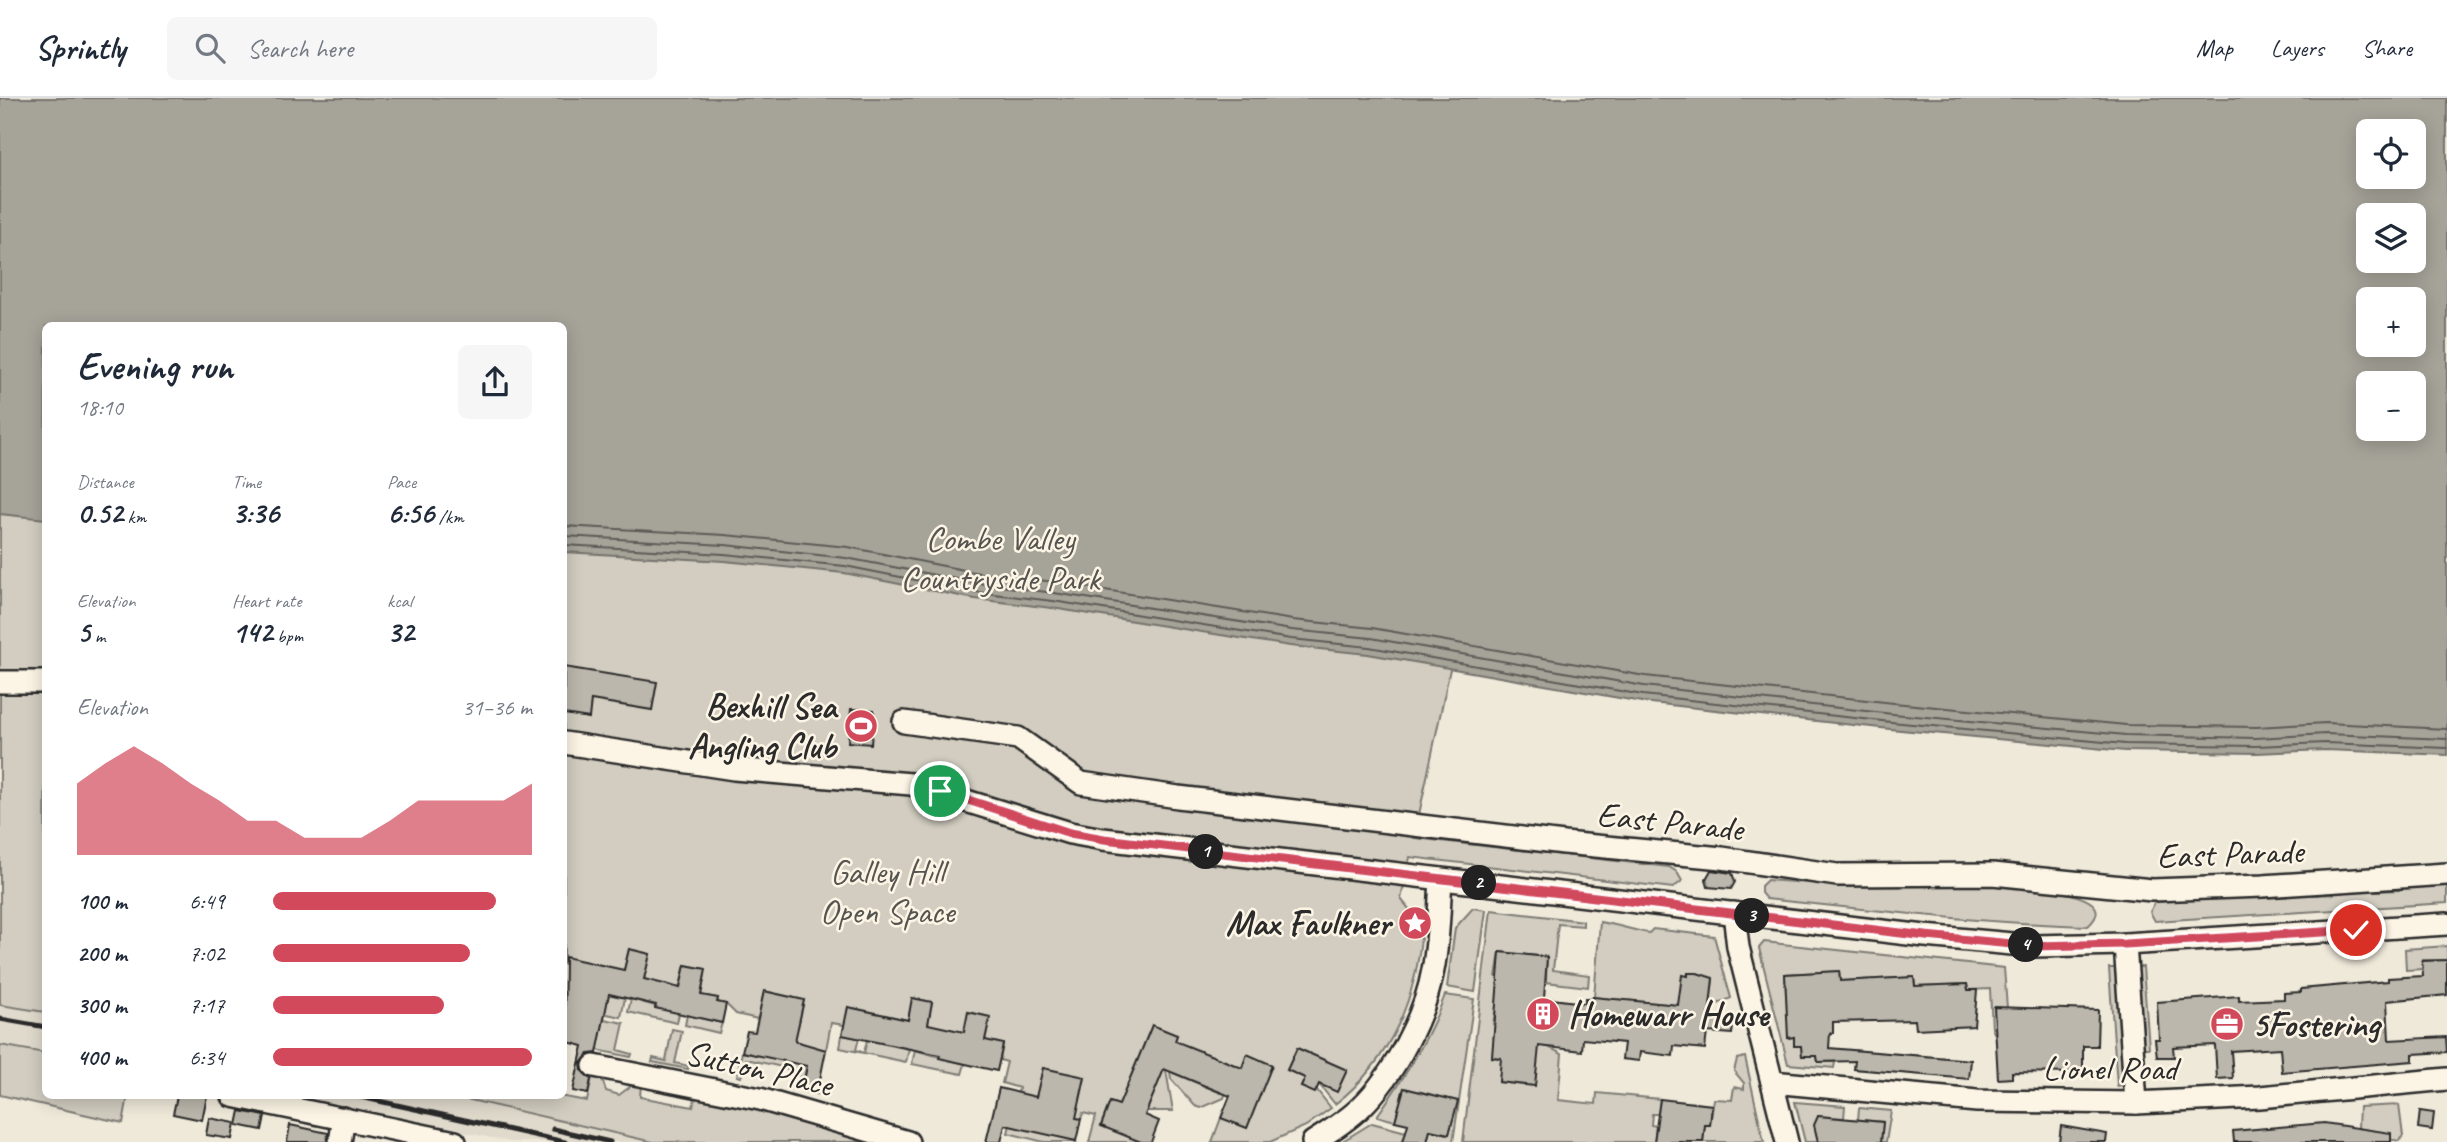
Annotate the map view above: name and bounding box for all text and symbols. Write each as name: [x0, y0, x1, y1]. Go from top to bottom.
search box: [167, 17, 657, 80]
text: Sprintly: [35, 27, 125, 69]
icon: search: [191, 29, 229, 67]
text: Search here: [247, 32, 353, 65]
text: Map: [2196, 33, 2233, 63]
text: Layers: [2271, 33, 2324, 63]
text: Share: [2362, 33, 2412, 63]
map controls: [2356, 119, 2426, 441]
button: locate: [2356, 119, 2426, 189]
button: layers: [2356, 203, 2426, 273]
button: +: [2356, 287, 2426, 357]
text: Evening run: [77, 343, 233, 390]
button: share: [458, 345, 532, 419]
button: −: [2356, 371, 2426, 441]
text: 18:10: [77, 393, 123, 422]
text: Distance: [77, 470, 134, 494]
text: Time: [232, 470, 261, 494]
text: Pace: [387, 470, 416, 494]
text: 0.52: [77, 494, 123, 532]
text: 3:36: [232, 494, 279, 532]
text: 6:56: [387, 494, 434, 532]
text: km: [123, 505, 146, 529]
text: /km: [434, 505, 464, 529]
park label: Combe Valley Countryside Park: [900, 516, 1102, 601]
text: Elevation: [77, 589, 135, 613]
text: Heart rate: [232, 589, 301, 613]
text: kcal: [387, 589, 412, 613]
text: 5: [77, 613, 90, 651]
text: 142: [232, 613, 273, 651]
text: 32: [387, 613, 414, 651]
text: m: [90, 624, 105, 648]
text: bpm: [273, 624, 303, 648]
place label: Bexhill Sea Angling Club: [688, 684, 839, 769]
text: Elevation: [77, 693, 148, 722]
text: 31–36 m: [462, 693, 532, 722]
sports icon: Bexhill Sea Angling Club: [842, 707, 880, 745]
pin: [910, 761, 970, 821]
icon: arrive: [921, 772, 959, 810]
street label: East Parade: [1595, 791, 1748, 852]
street label: East Parade: [2156, 828, 2307, 879]
pin: 1: [1188, 834, 1224, 870]
text: 1: [1201, 839, 1210, 863]
park label: Galley Hill Open Space: [820, 849, 957, 934]
pin: 2: [1462, 866, 1496, 900]
text: 2: [1474, 870, 1483, 894]
text: 100 m: [77, 887, 127, 916]
text: 6:49: [189, 887, 225, 916]
pin: 3: [1734, 898, 1770, 934]
pin: [2326, 900, 2386, 960]
place label: Max Faulkner: [1226, 901, 1393, 946]
text: 3: [1747, 903, 1756, 927]
place icon: Max Faulkner: [1396, 904, 1434, 942]
icon: check: [2337, 911, 2375, 949]
pin: 4: [2008, 928, 2044, 962]
text: 4: [2021, 932, 2030, 956]
text: 200 m: [77, 939, 127, 968]
text: 7:02: [189, 939, 225, 968]
text: 300 m: [77, 991, 127, 1020]
text: 7:17: [189, 991, 225, 1020]
place label: Homewarr House: [1568, 992, 1771, 1037]
building icon: Homewarr House: [1524, 995, 1562, 1033]
place label: 5Fostering: [2252, 1002, 2383, 1047]
office icon: 5Fostering: [2208, 1005, 2246, 1043]
street label: Sutton Place: [681, 1030, 839, 1108]
text: 400 m: [77, 1043, 127, 1072]
text: 6:34: [189, 1043, 225, 1072]
street label: Lionel Road: [2043, 1046, 2182, 1091]

